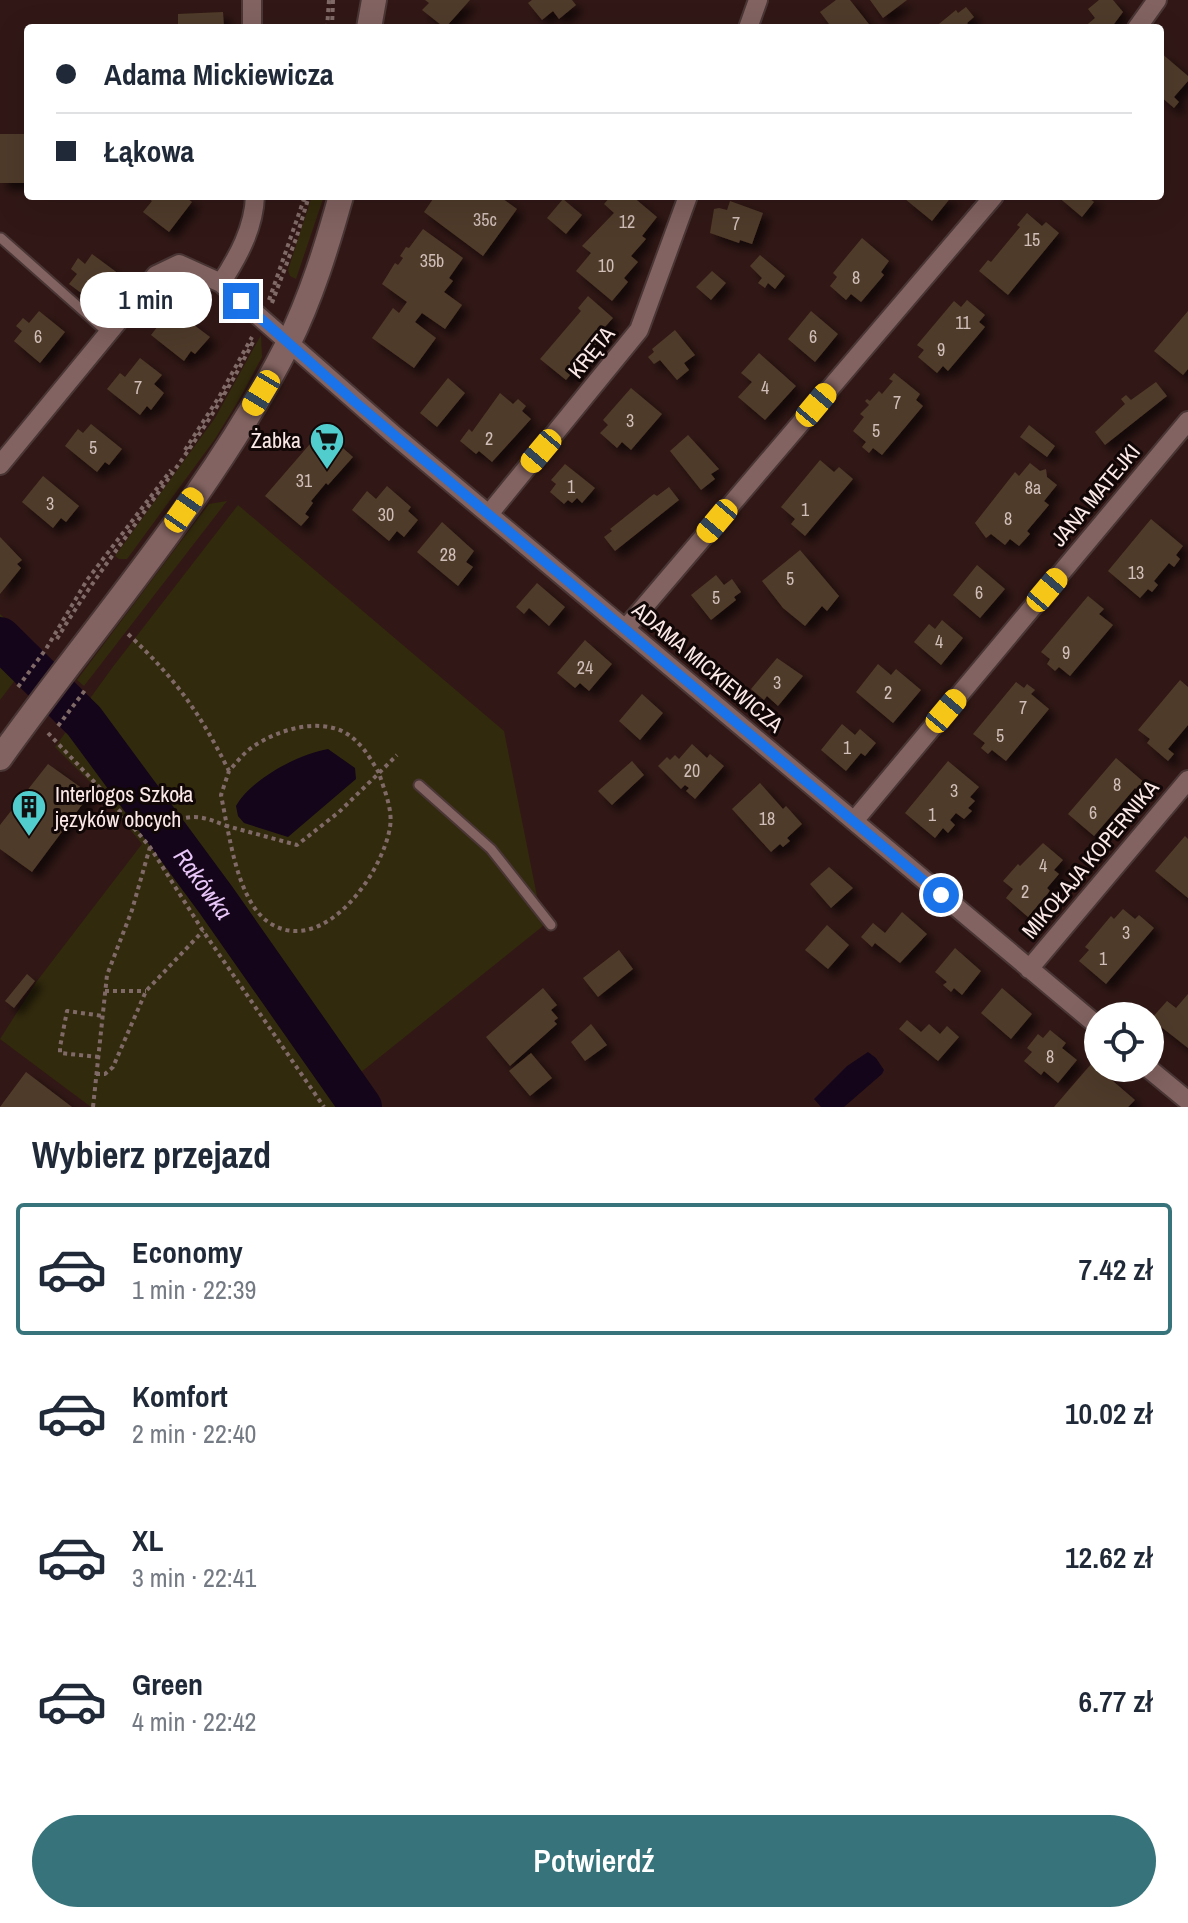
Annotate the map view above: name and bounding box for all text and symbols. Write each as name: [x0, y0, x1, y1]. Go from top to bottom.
text: Adama Mickiewicza: [104, 54, 334, 94]
text: Łąkowa: [104, 131, 194, 171]
house number: 35c: [473, 207, 497, 232]
house number: 12: [619, 209, 635, 234]
house number: 7: [732, 211, 740, 236]
house number: 15: [1024, 227, 1040, 252]
house number: 35b: [420, 248, 444, 273]
house number: 10: [598, 253, 614, 278]
house number: 8: [852, 265, 860, 290]
callout: 1 min: [81, 273, 213, 329]
text: 1 min: [119, 282, 173, 317]
route end: [223, 283, 259, 319]
house number: 11: [955, 310, 971, 335]
street label: KRĘTA: [561, 319, 622, 384]
house number: 6: [34, 324, 42, 349]
house number: 6: [809, 324, 817, 349]
house number: 9: [937, 337, 945, 362]
car: [238, 366, 284, 420]
house number: 7: [134, 375, 142, 400]
house number: 4: [761, 375, 769, 400]
car: [791, 379, 841, 431]
house number: 7: [893, 390, 901, 415]
house number: 3: [626, 408, 634, 433]
house number: 5: [872, 418, 880, 443]
supermarket icon: Żabka: [308, 421, 346, 471]
place label: Żabka: [251, 425, 301, 455]
car: [516, 425, 566, 477]
house number: 2: [485, 426, 493, 451]
house number: 5: [89, 435, 97, 460]
street label: JANA MATEJKI: [1043, 437, 1147, 553]
house number: 31: [296, 468, 313, 493]
house number: 1: [567, 474, 576, 499]
house number: 8a: [1025, 475, 1041, 500]
car: [160, 483, 208, 537]
house number: 3: [46, 491, 54, 516]
car: [692, 495, 742, 547]
house number: 1: [801, 497, 810, 522]
house number: 30: [378, 502, 394, 527]
house number: 8: [1004, 506, 1012, 531]
house number: 28: [440, 542, 456, 567]
house number: 13: [1128, 560, 1144, 585]
car: [1022, 564, 1072, 616]
house number: 5: [786, 566, 794, 591]
house number: 6: [975, 580, 983, 605]
house number: 5: [712, 585, 720, 610]
street label: ADAMA MICKIEWICZA: [625, 594, 791, 740]
house number: 4: [935, 629, 943, 654]
house number: 9: [1062, 640, 1070, 665]
house number: 24: [577, 655, 593, 680]
house number: 3: [773, 670, 781, 695]
house number: 2: [884, 680, 892, 705]
car: [921, 685, 971, 737]
house number: 7: [1019, 695, 1027, 720]
house number: 5: [996, 723, 1004, 748]
house number: 1: [843, 735, 852, 760]
house number: 20: [684, 758, 700, 783]
house number: 8: [1113, 772, 1121, 797]
street label: MIKOŁAJA KOPERNIKA: [1015, 773, 1166, 945]
house number: 3: [950, 778, 958, 803]
place label: Interlogos Szkoła języków obcych: [54, 779, 193, 834]
building icon: Interlogos Szkoła języków obcych: [10, 788, 48, 838]
house number: 6: [1089, 800, 1097, 825]
house number: 1: [928, 802, 937, 827]
house number: 18: [759, 806, 775, 831]
water label: Rakówka: [167, 841, 241, 926]
house number: 4: [1039, 853, 1047, 878]
route start: [923, 877, 959, 913]
house number: 2: [1021, 879, 1029, 904]
house number: 3: [1122, 920, 1130, 945]
house number: 1: [1099, 946, 1108, 971]
map controls: [1084, 1002, 1164, 1082]
button: locate: [1084, 1002, 1164, 1082]
house number: 8: [1046, 1044, 1054, 1069]
text: Wybierz przejazd: [32, 1131, 271, 1179]
text: Economy: [132, 1232, 243, 1272]
icon: car: [36, 1233, 108, 1305]
text: 7.42 zł: [1079, 1249, 1152, 1289]
text: 1 min · 22:39: [132, 1272, 256, 1307]
text: Komfort: [132, 1376, 228, 1416]
icon: car: [36, 1377, 108, 1449]
text: 10.02 zł: [1065, 1393, 1152, 1433]
text: 2 min · 22:40: [132, 1416, 256, 1451]
text: XL: [132, 1520, 163, 1560]
icon: car: [36, 1521, 108, 1593]
text: 12.62 zł: [1065, 1537, 1152, 1577]
text: 3 min · 22:41: [132, 1560, 256, 1595]
text: Green: [132, 1664, 203, 1704]
icon: car: [36, 1665, 108, 1737]
text: 6.77 zł: [1079, 1681, 1152, 1721]
text: 4 min · 22:42: [132, 1704, 256, 1739]
button: Potwierdź: [32, 1815, 1156, 1907]

